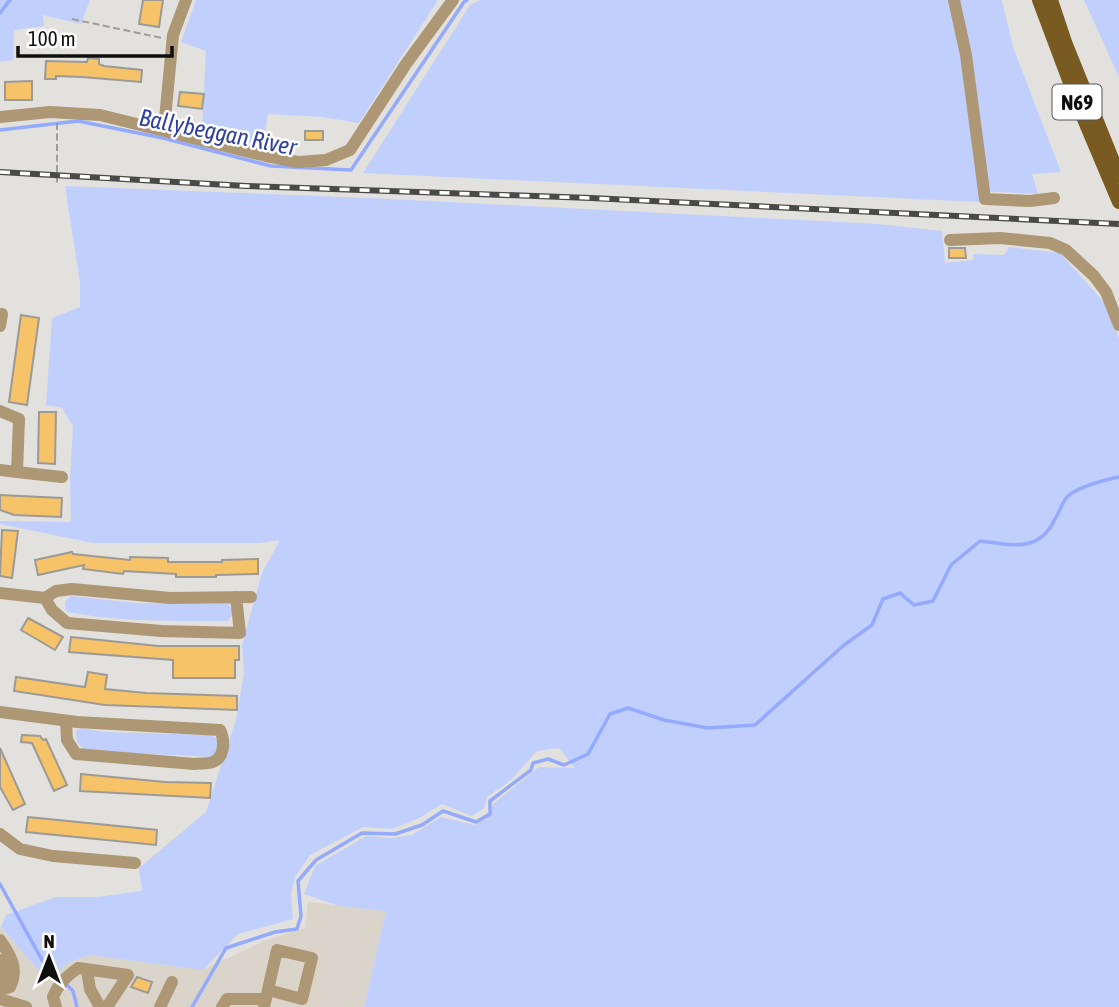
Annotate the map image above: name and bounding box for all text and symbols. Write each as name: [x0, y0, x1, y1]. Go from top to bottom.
scale bar: [18, 14, 172, 58]
text: 100 m: [28, 26, 76, 50]
road number: N69: [1052, 84, 1102, 119]
water label: Ballybeggan River: [137, 104, 300, 161]
north arrow: [14, 923, 84, 993]
text: N: [43, 930, 55, 952]

